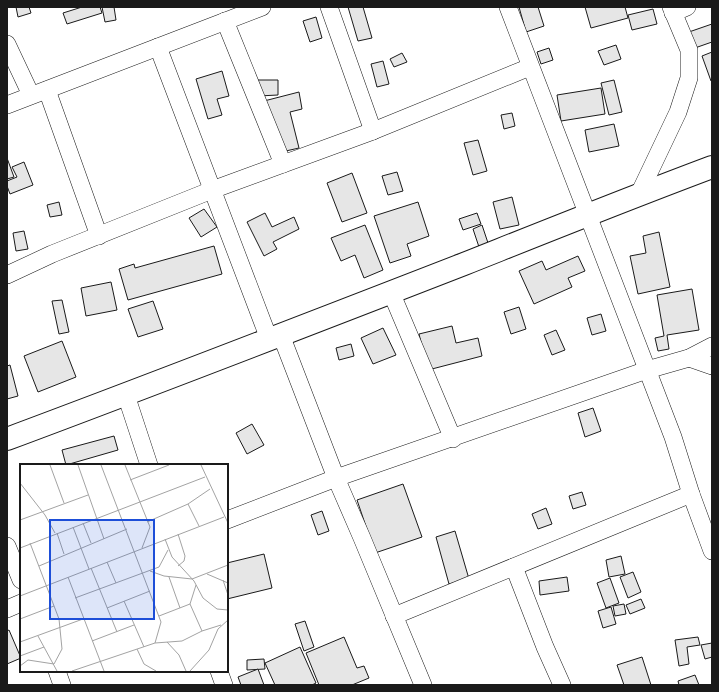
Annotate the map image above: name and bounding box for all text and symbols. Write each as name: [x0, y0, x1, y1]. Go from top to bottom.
inset map: [20, 464, 228, 672]

